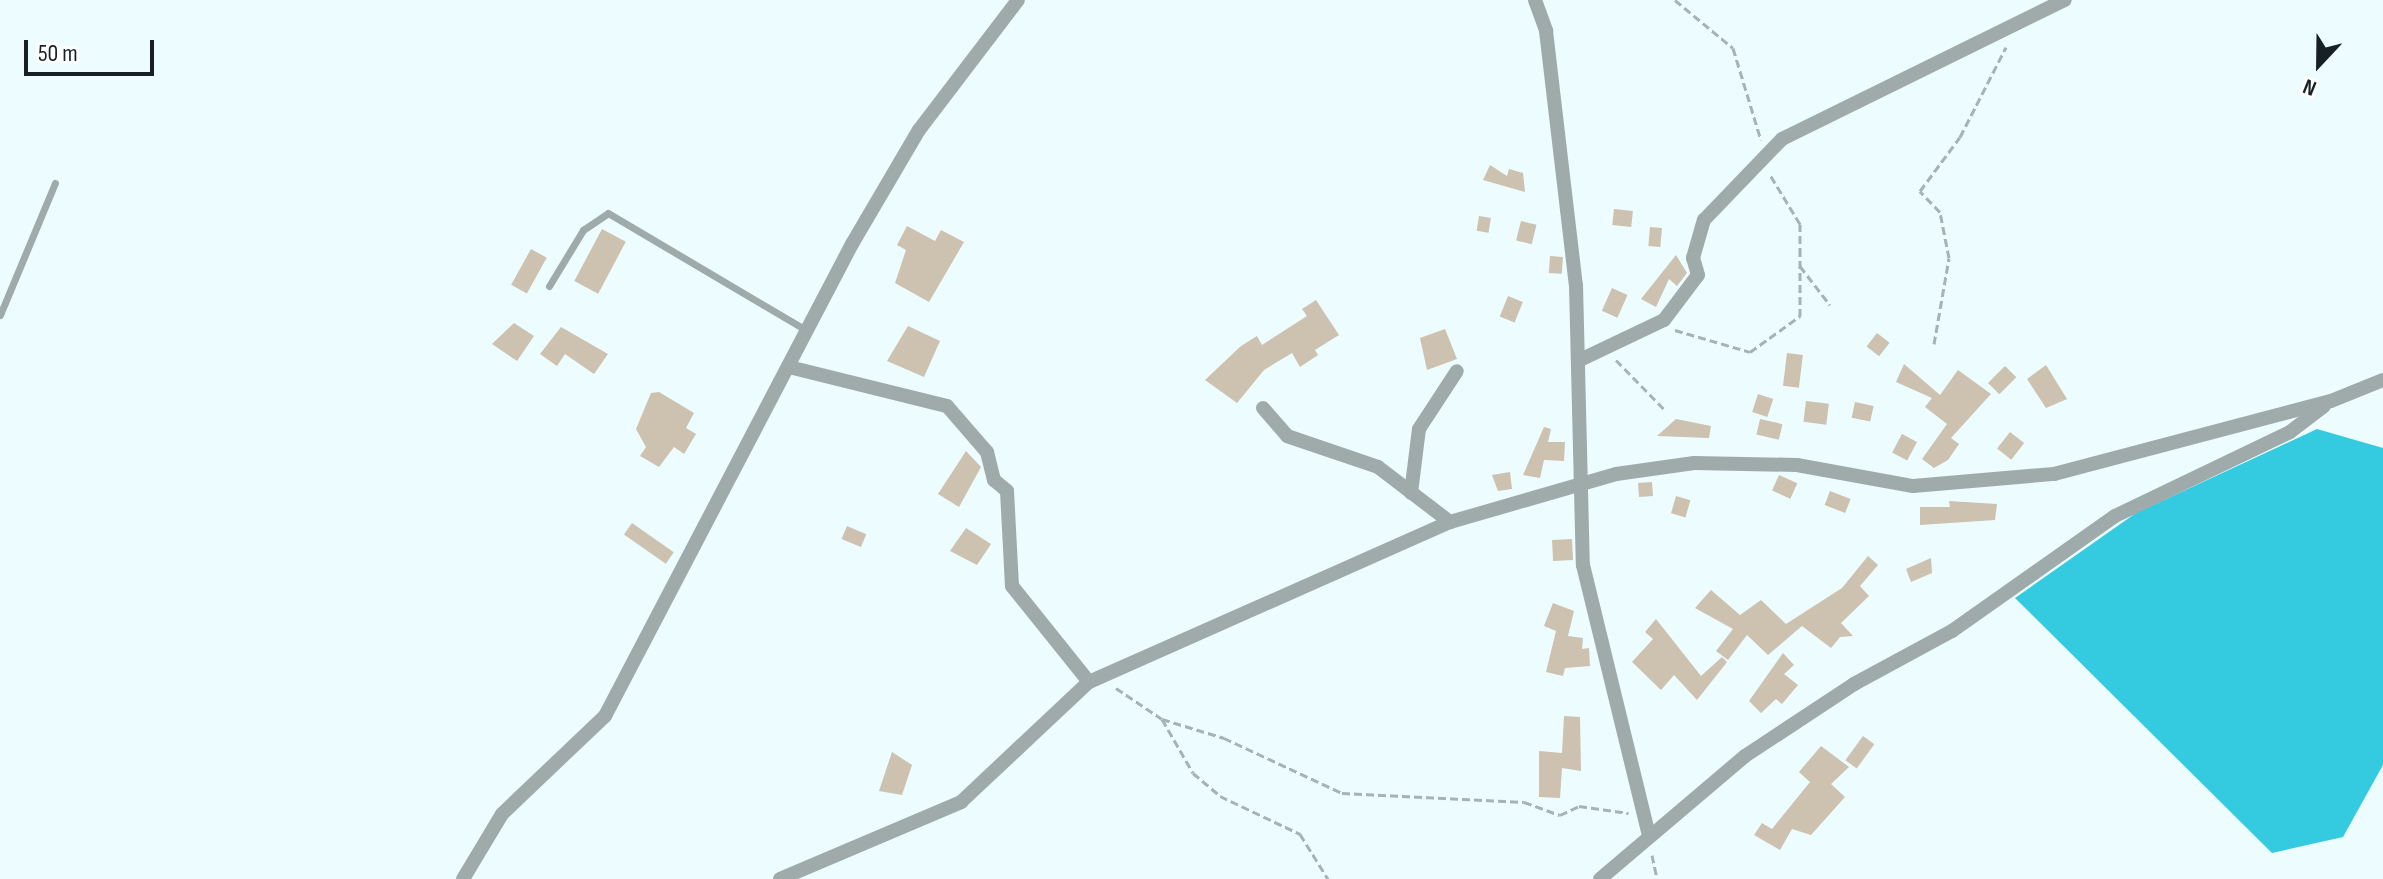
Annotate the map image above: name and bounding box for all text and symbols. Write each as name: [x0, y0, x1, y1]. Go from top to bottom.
scale bar: [28, 24, 158, 74]
north arrow: [2279, 24, 2359, 104]
text: 50 m: [38, 39, 78, 68]
text: N: [2299, 72, 2320, 101]

